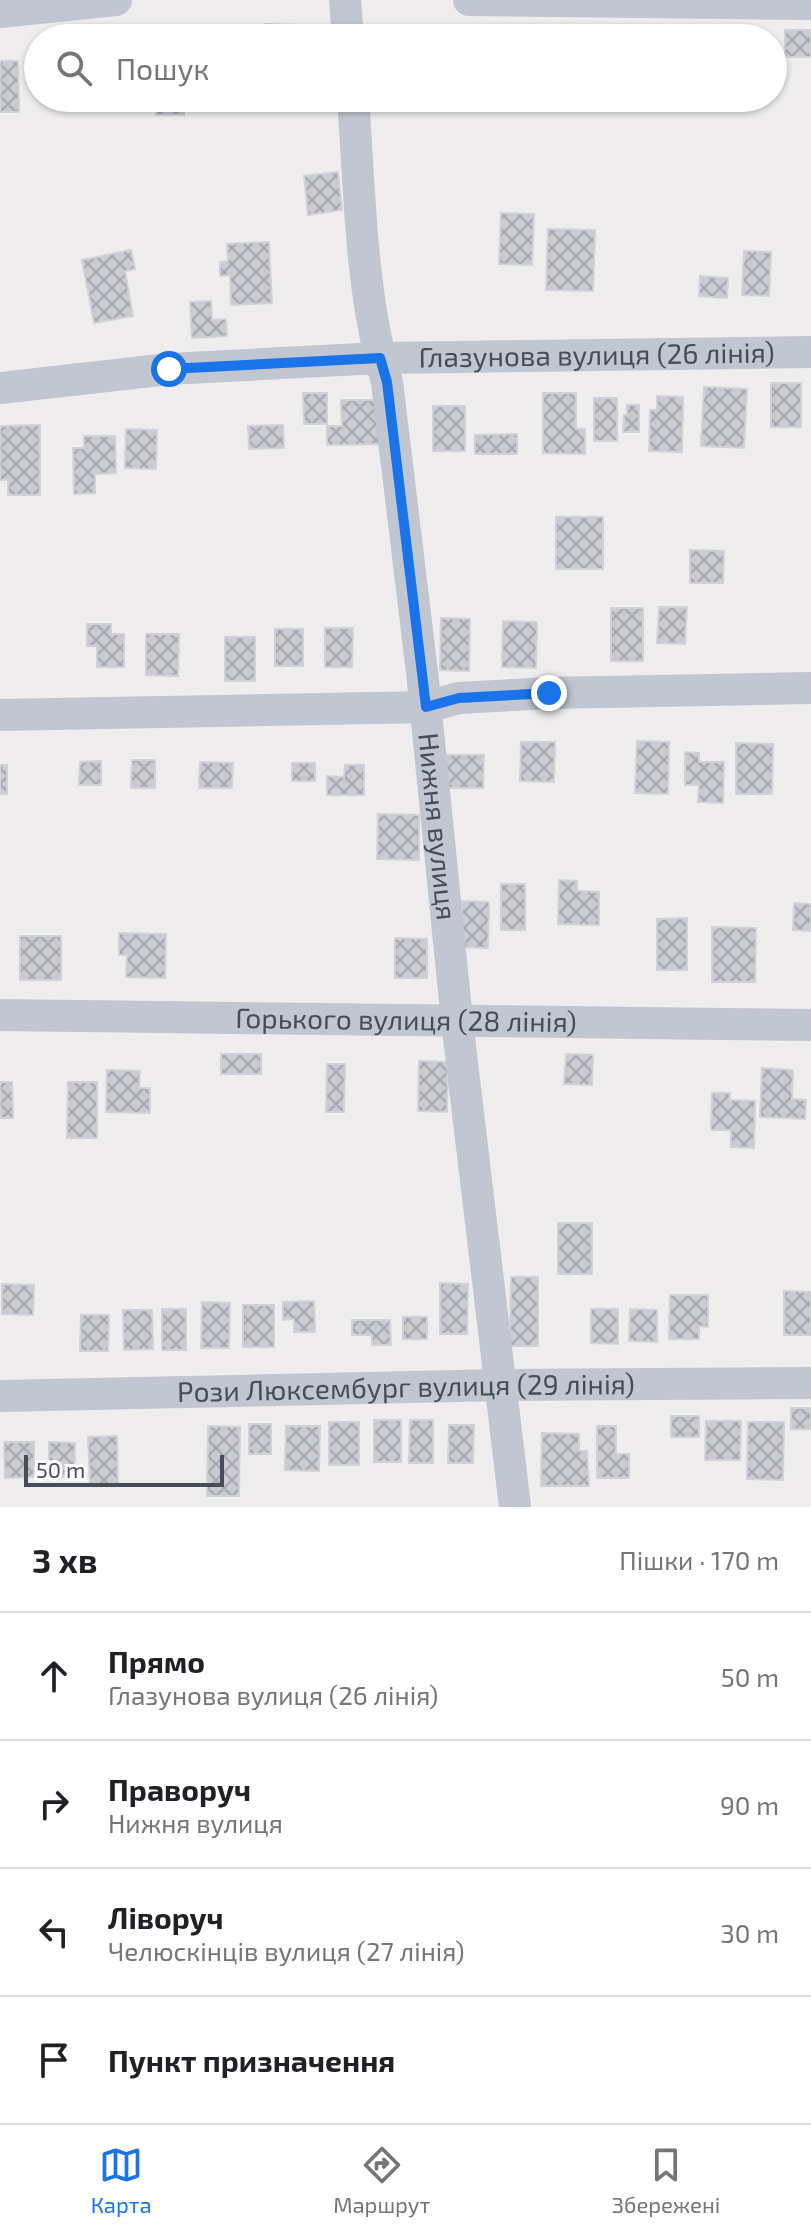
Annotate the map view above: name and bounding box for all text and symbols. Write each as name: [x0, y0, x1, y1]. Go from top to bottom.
search box: [24, 24, 787, 112]
icon: search: [52, 46, 96, 90]
text: Пошук: [116, 50, 209, 86]
street label: Глазунова вулиця (26 лiнiя): [418, 335, 775, 373]
route start: [151, 351, 187, 387]
route end: [531, 675, 567, 711]
street label: Нижня вулиця: [412, 731, 465, 922]
street label: Горького вулиця (28 лiнiя): [235, 1000, 577, 1038]
street label: Рози Люксембург вулиця (29 лiнiя): [177, 1366, 635, 1408]
scale bar: [24, 1451, 224, 1487]
text: 50 m: [36, 1456, 85, 1482]
text: 3 хв: [32, 1539, 97, 1580]
text: Пішки · 170 m: [619, 1544, 779, 1575]
text: Прямо: [108, 1643, 205, 1679]
icon: ahead: [32, 1654, 76, 1698]
text: 50 m: [721, 1661, 779, 1692]
text: Глазунова вулиця (26 лiнiя): [108, 1679, 438, 1710]
text: Праворуч: [108, 1771, 251, 1807]
icon: right: [32, 1782, 76, 1826]
text: 90 m: [720, 1789, 779, 1820]
text: Нижня вулиця: [108, 1807, 283, 1838]
text: Ліворуч: [108, 1899, 224, 1935]
icon: left: [32, 1910, 76, 1954]
text: 30 m: [720, 1917, 779, 1948]
text: Челюскінців вулиця (27 лiнiя): [108, 1935, 465, 1966]
icon: arrive: [32, 2038, 76, 2082]
text: Пункт призначення: [108, 2042, 395, 2078]
tab: Карта: [91, 2143, 152, 2217]
tab: Маршрут: [333, 2143, 430, 2217]
tab: Збережені: [612, 2143, 720, 2217]

